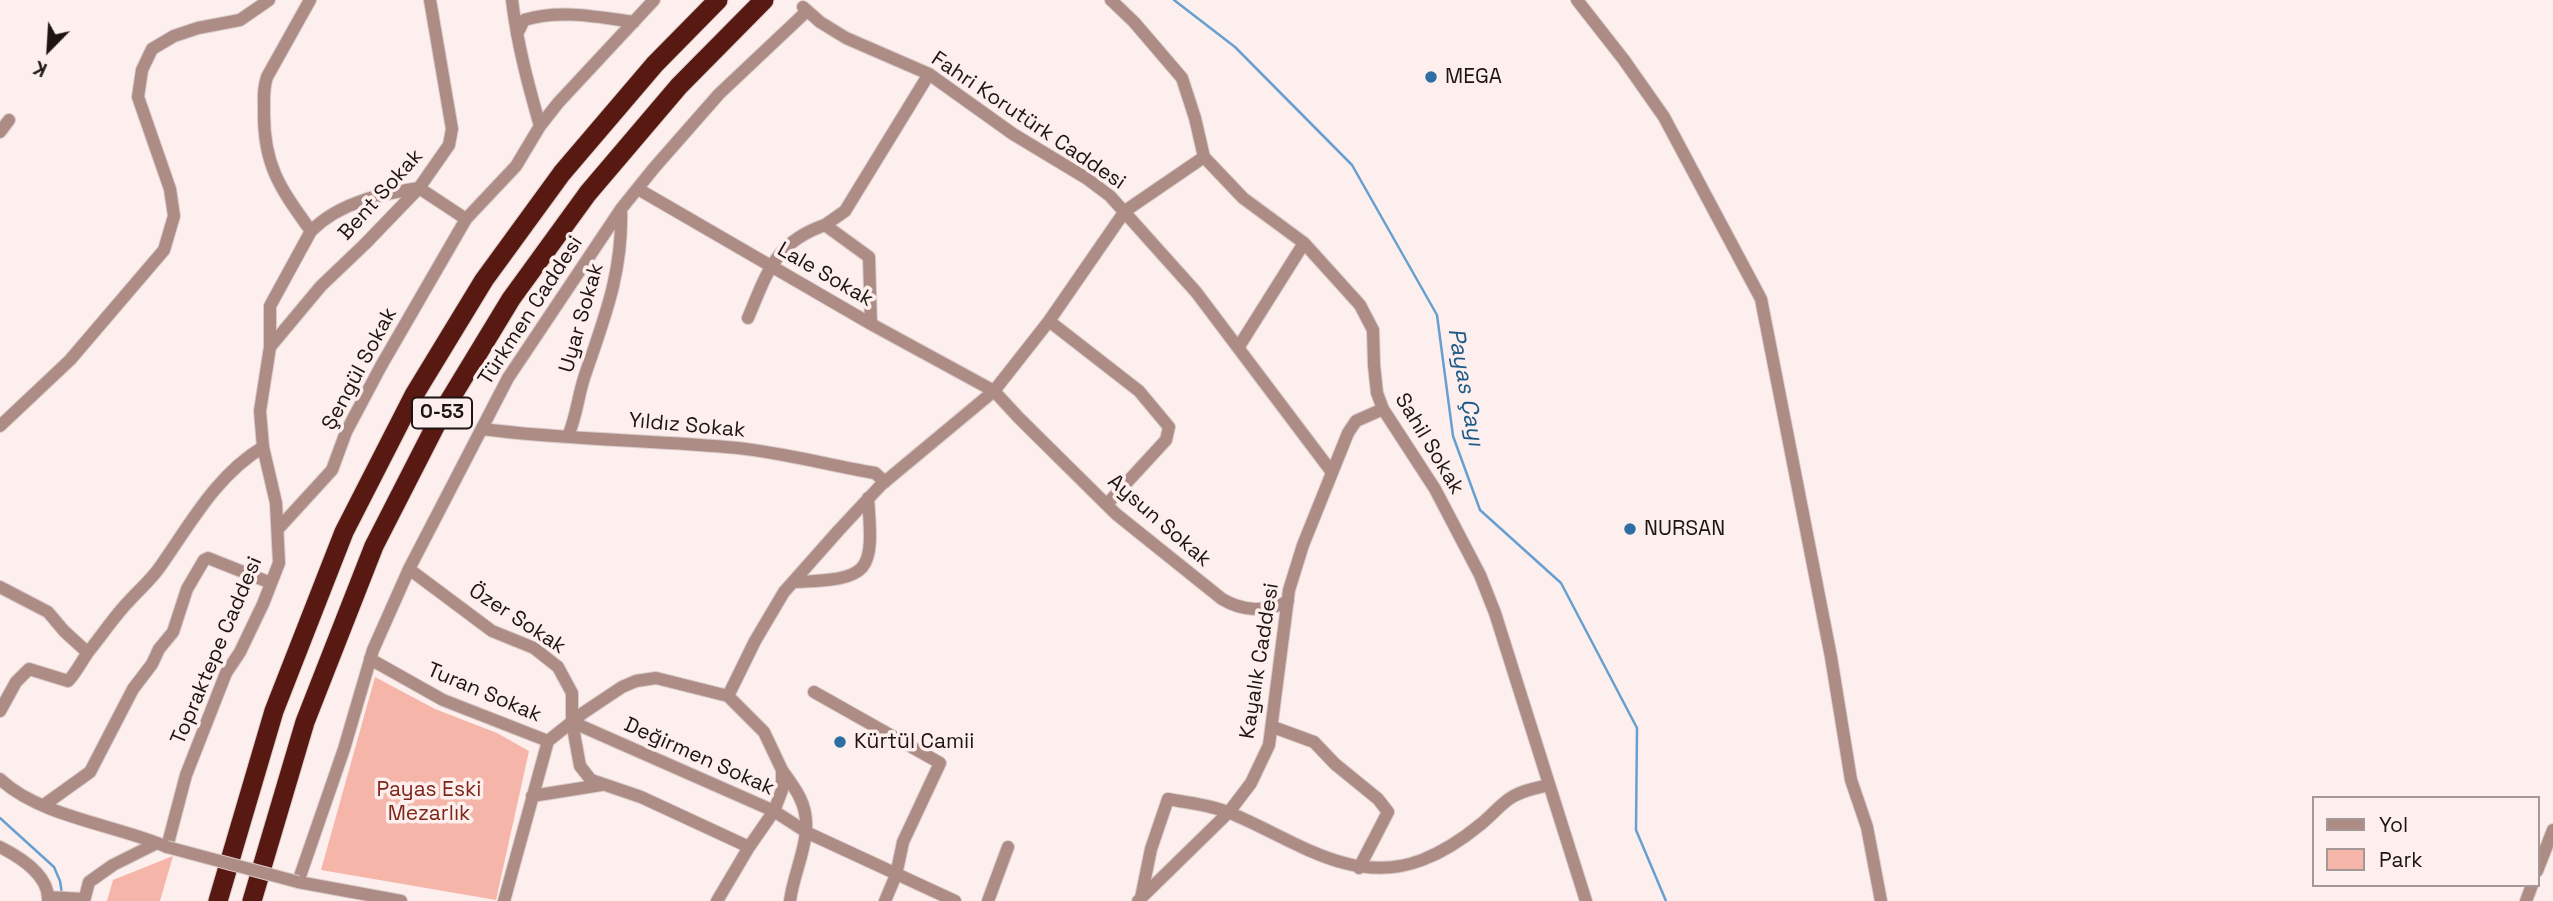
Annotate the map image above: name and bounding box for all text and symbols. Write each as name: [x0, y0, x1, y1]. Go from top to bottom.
north arrow: [14, 14, 84, 84]
street label: Fahri Korutürk Caddesi: [926, 47, 1130, 195]
text: K: [30, 55, 51, 82]
place label: MEGA: [1445, 64, 1502, 90]
marker: MEGA: [1423, 69, 1439, 85]
street label: Bent Sokak: [333, 144, 429, 246]
street label: Türkmen Caddesi: [473, 232, 589, 390]
street label: Lale Sokak: [772, 237, 878, 313]
street label: Uyar Sokak: [554, 260, 610, 376]
street label: Şengül Sokak: [317, 303, 403, 435]
water label: Payas Çayı: [1441, 326, 1489, 448]
street label: Sahil Sokak: [1389, 389, 1469, 499]
road number: O-53: [412, 398, 472, 428]
street label: Yıldız Sokak: [628, 408, 746, 444]
street label: Aysun Sokak: [1102, 469, 1216, 573]
place label: NURSAN: [1644, 516, 1725, 542]
marker: NURSAN: [1622, 521, 1638, 537]
street label: Topraktepe Caddesi: [166, 553, 268, 749]
street label: Özer Sokak: [464, 578, 570, 660]
street label: Kayalık Caddesi: [1235, 581, 1285, 741]
street label: Turan Sokak: [423, 658, 545, 728]
street label: Değirmen Sokak: [620, 713, 778, 801]
place label: Kürtül Camii: [854, 729, 974, 755]
marker: Kürtül Camii: [832, 734, 848, 750]
park label: Payas Eski Mezarlık: [377, 777, 481, 827]
legend: [2312, 796, 2539, 887]
text: Yol: [2379, 811, 2408, 838]
text: Park: [2379, 846, 2423, 873]

